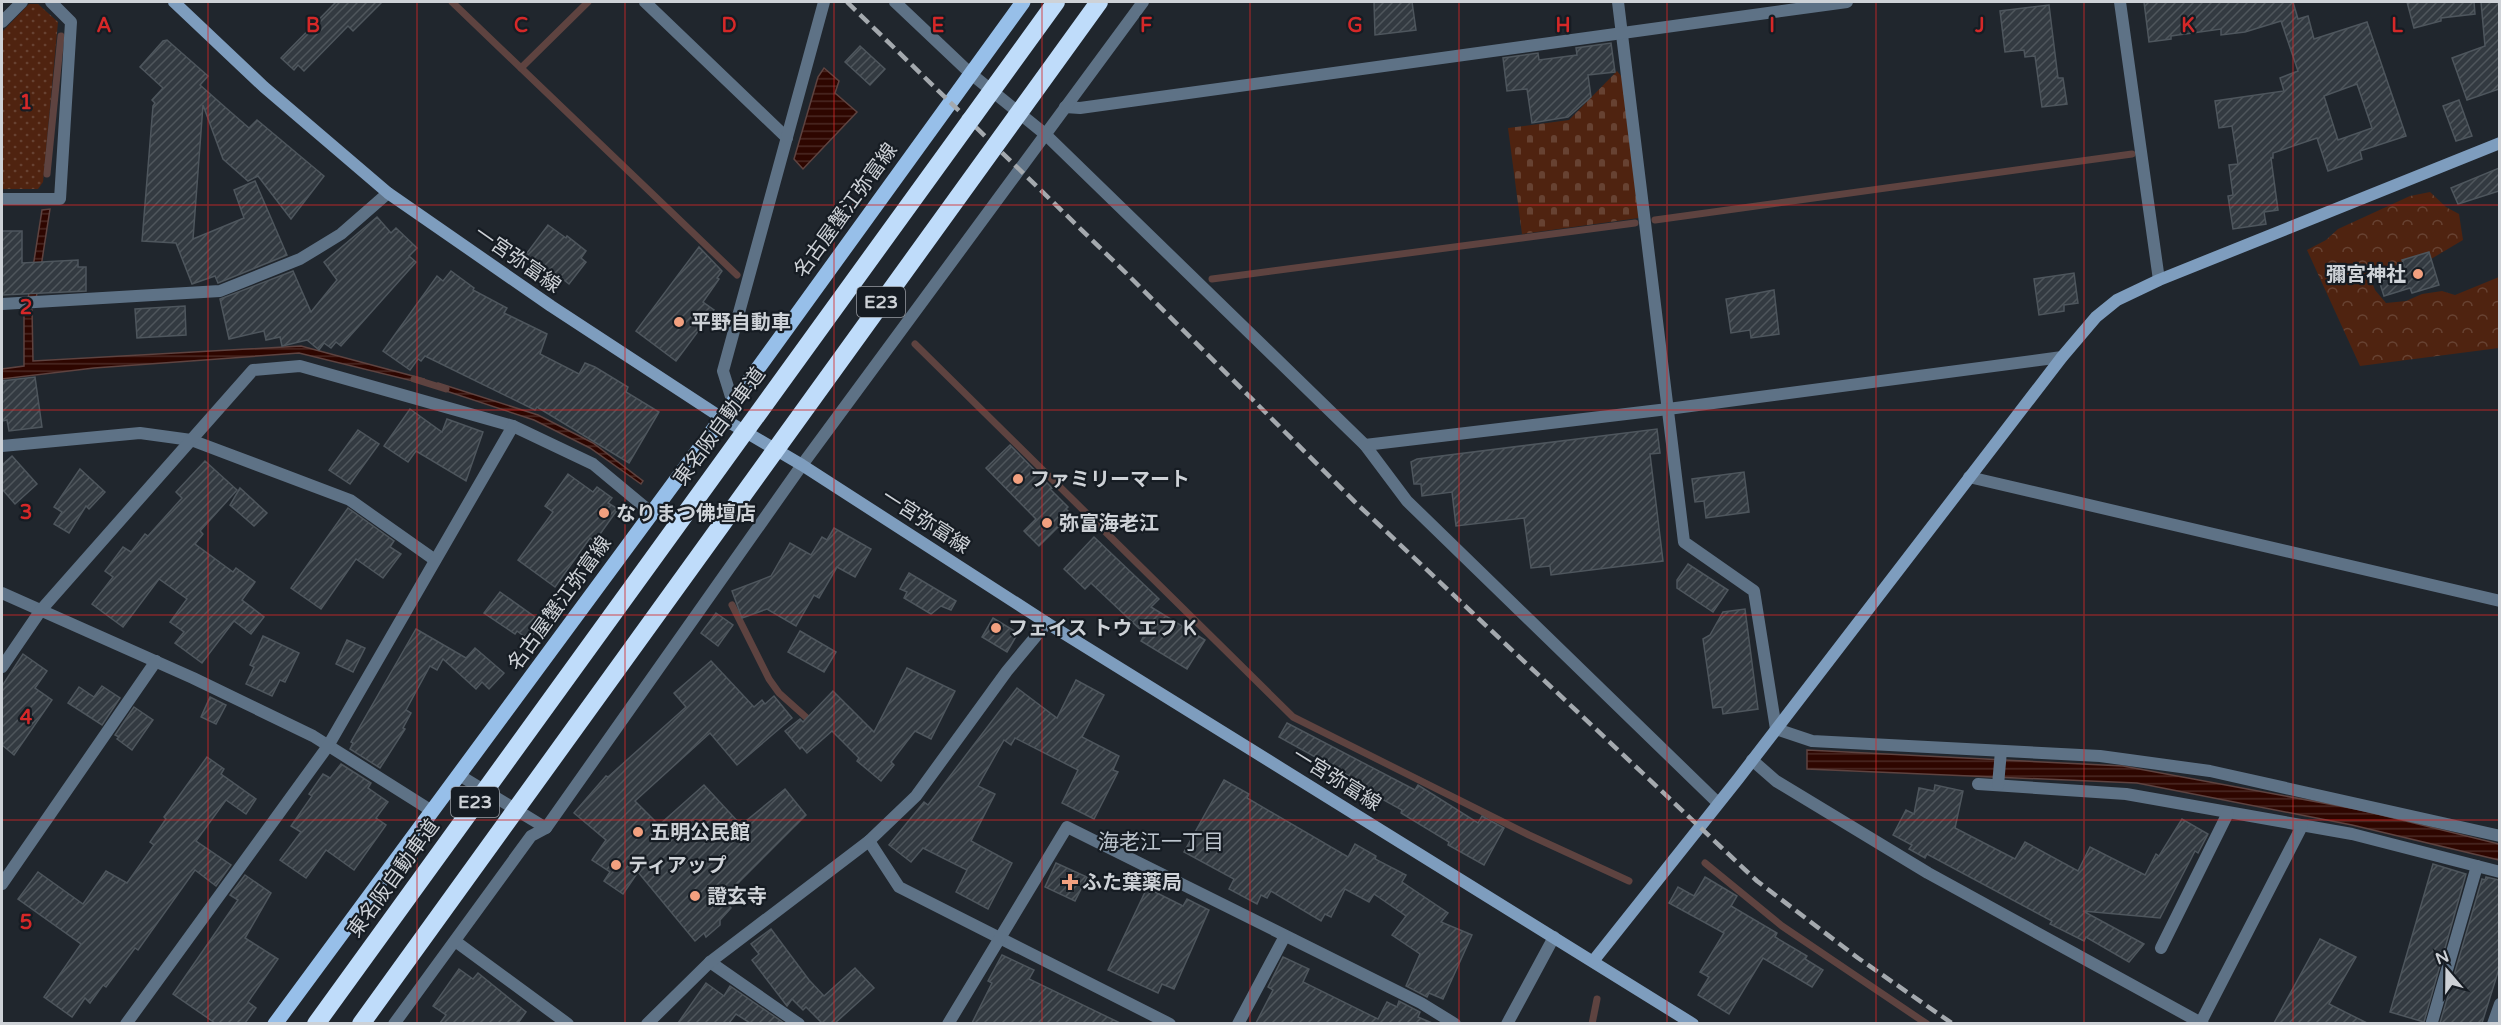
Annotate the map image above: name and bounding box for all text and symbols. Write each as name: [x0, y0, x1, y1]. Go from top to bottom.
text: A: [97, 14, 112, 38]
text: B: [306, 14, 320, 38]
text: C: [514, 14, 528, 38]
text: D: [721, 14, 737, 38]
text: E: [932, 14, 945, 38]
text: F: [1140, 14, 1152, 38]
text: G: [1347, 14, 1363, 38]
text: H: [1555, 14, 1571, 38]
text: I: [1769, 14, 1775, 38]
text: J: [1974, 14, 1985, 38]
text: K: [2181, 14, 2195, 38]
text: L: [2391, 14, 2403, 38]
text: 1: [20, 91, 32, 115]
street label: 名古屋蟹江弥富線: [789, 139, 903, 282]
street label: 一宮弥富線: [470, 221, 565, 298]
place label: 彌宮神社: [2326, 263, 2406, 287]
marker: 彌宮神社: [2411, 267, 2425, 281]
road number: E23: [857, 287, 905, 317]
text: 2: [20, 296, 32, 320]
place label: 平野自動車: [691, 311, 791, 335]
marker: 平野自動車: [672, 315, 686, 329]
street label: 東名阪自動車道: [669, 363, 771, 490]
place label: ファミリーマート: [1030, 468, 1190, 492]
marker: ファミリーマート: [1011, 472, 1025, 486]
street label: 一宮弥富線: [877, 485, 974, 559]
text: 3: [20, 501, 32, 525]
place label: なりまつ佛壇店: [616, 502, 756, 526]
marker: なりまつ佛壇店: [597, 506, 611, 520]
place label: 弥富海老江: [1059, 512, 1159, 536]
marker: 弥富海老江: [1040, 516, 1054, 530]
street label: 名古屋蟹江弥富線: [503, 532, 617, 675]
place label: フェイス トウ エフ K: [1008, 617, 1197, 641]
marker: フェイス トウ エフ K: [989, 621, 1003, 635]
text: 4: [20, 706, 33, 730]
street label: 一宮弥富線: [1288, 743, 1385, 817]
road number: E23: [451, 787, 499, 817]
street label: 東名阪自動車道: [343, 815, 445, 942]
place label: 五明公民館: [650, 821, 750, 845]
marker: 五明公民館: [631, 825, 645, 839]
district label: 海老江一丁目: [1098, 830, 1224, 855]
place label: ティアップ: [628, 854, 727, 878]
marker: ティアップ: [609, 858, 623, 872]
place label: ふた葉薬局: [1082, 871, 1182, 895]
marker: ふた葉薬局: [1063, 875, 1077, 889]
place label: 證玄寺: [707, 885, 767, 909]
marker: 證玄寺: [688, 889, 702, 903]
text: 5: [20, 911, 32, 935]
north arrow: [2417, 941, 2477, 1001]
text: N: [2433, 946, 2452, 969]

